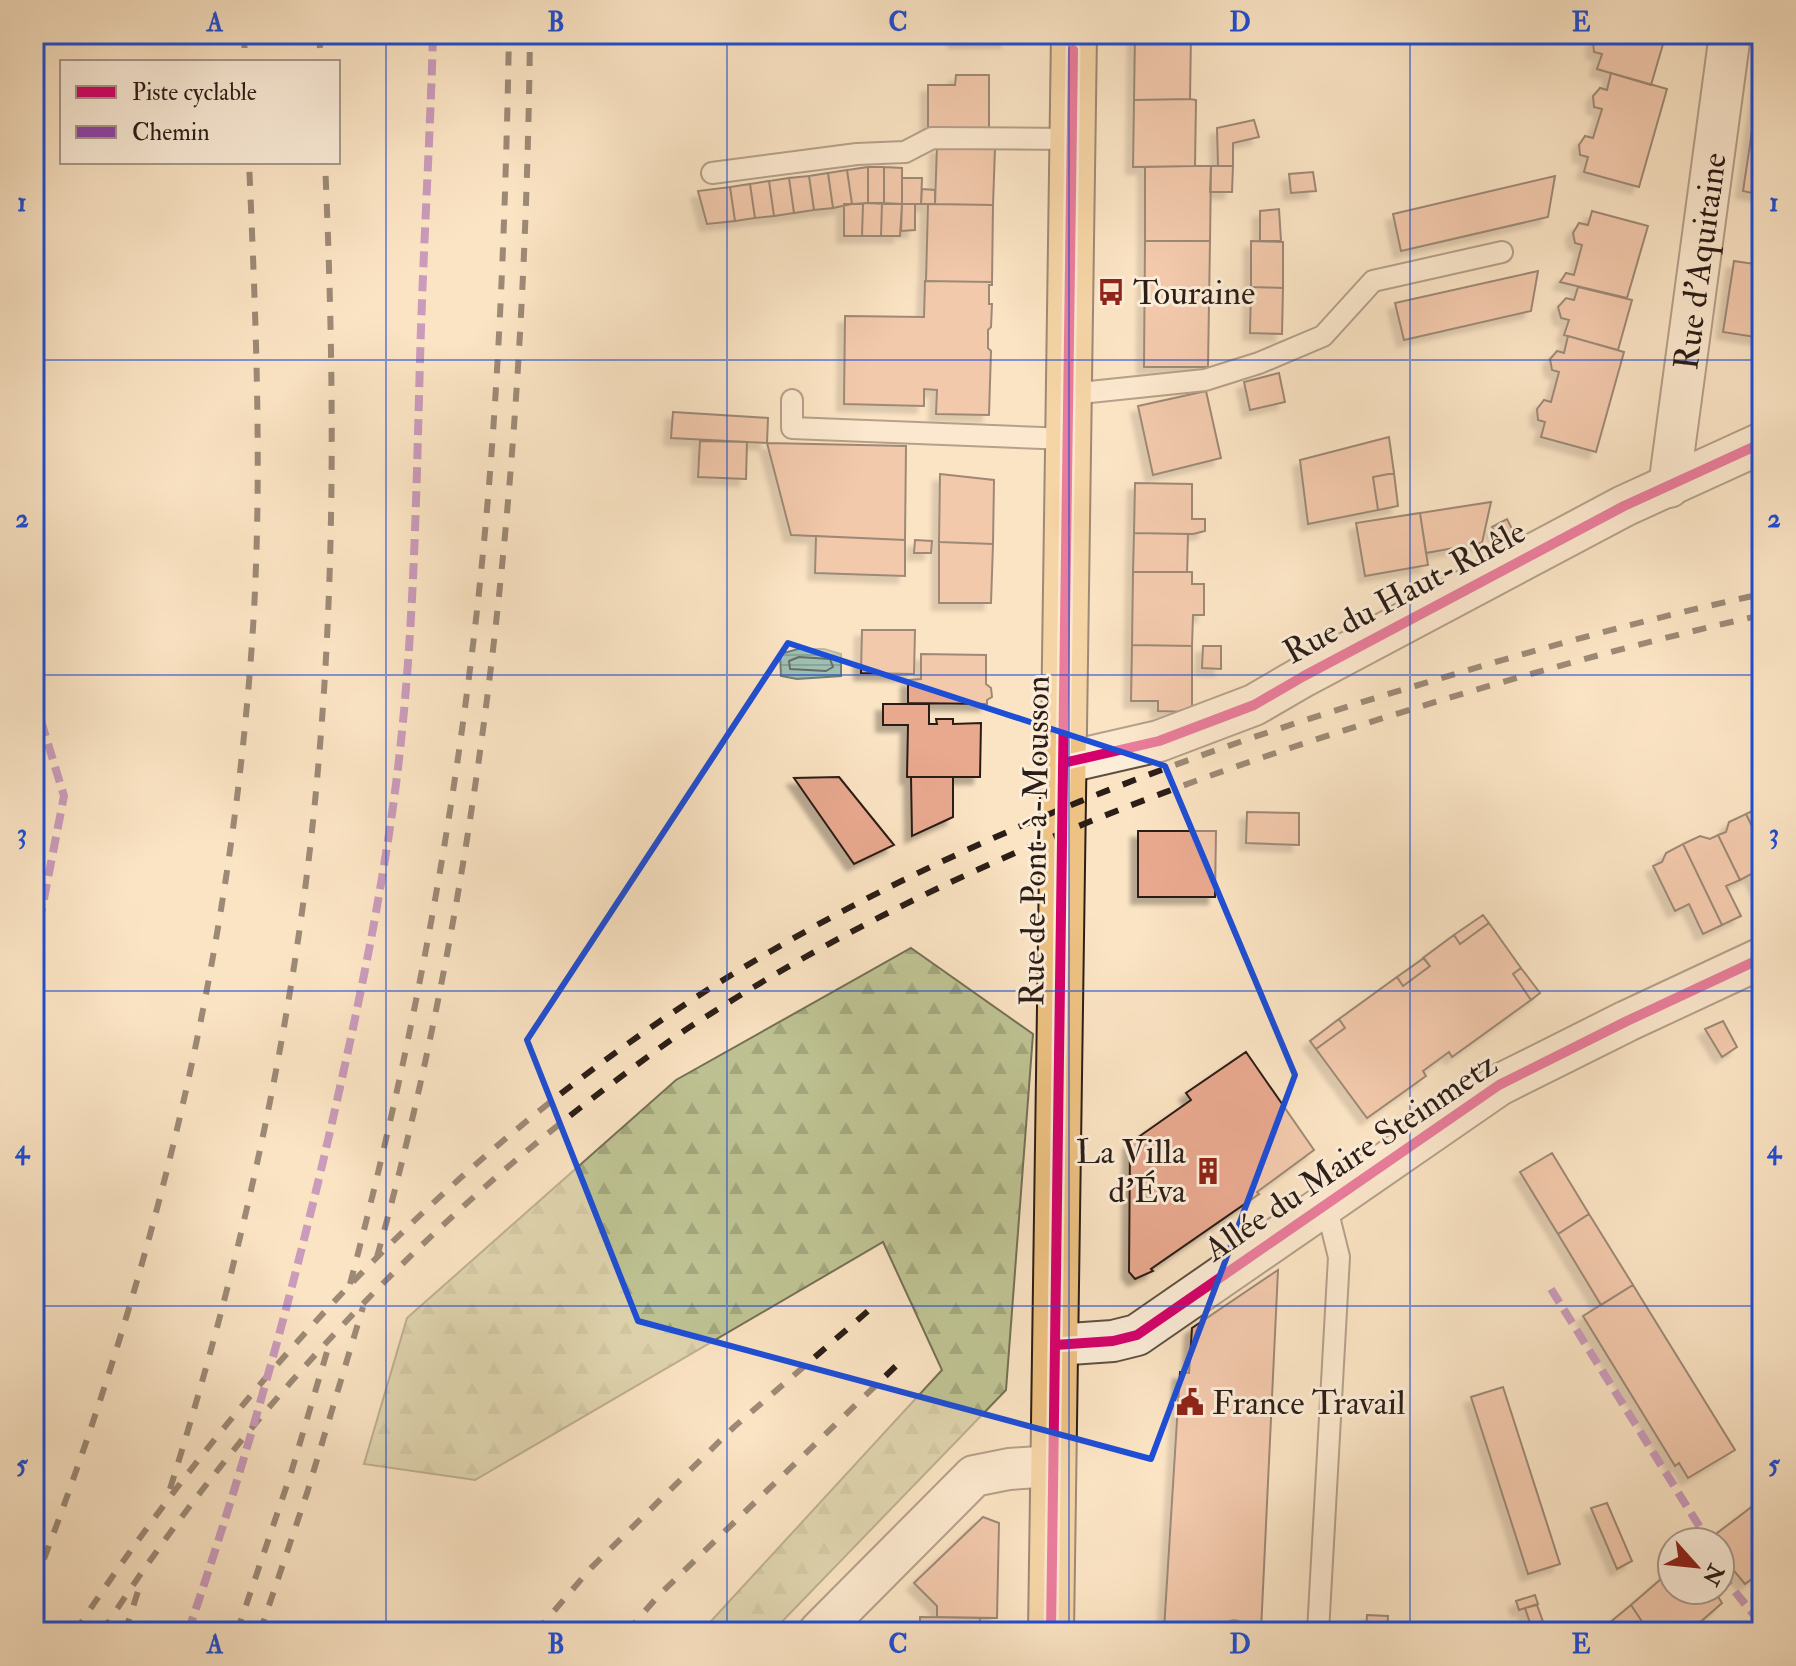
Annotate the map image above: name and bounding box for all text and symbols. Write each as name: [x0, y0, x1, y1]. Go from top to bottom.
text: A: [206, 7, 224, 39]
text: B: [547, 7, 565, 39]
text: C: [888, 7, 908, 39]
text: D: [1229, 7, 1251, 39]
text: E: [1572, 7, 1591, 39]
legend: [60, 60, 340, 164]
text: Piste cyclable: [132, 77, 257, 108]
text: Chemin: [132, 117, 210, 148]
street label: Rue d'Aquitaine: [1665, 150, 1737, 372]
text: 1: [17, 187, 27, 219]
text: 1: [1769, 187, 1779, 219]
place label: Touraine: [1133, 272, 1255, 315]
bus stop icon: Touraine: [1096, 277, 1126, 307]
text: 2: [15, 503, 29, 535]
text: 2: [1767, 503, 1781, 535]
street label: Rue du Haut-Rhêle: [1276, 510, 1533, 674]
street label: Rue de Pont-à-Mousson: [1011, 675, 1060, 1007]
text: 3: [17, 818, 27, 850]
text: 3: [1769, 818, 1779, 850]
street label: Allée du Maire Steinmetz: [1195, 1043, 1506, 1272]
place label: La Villa d'Éva: [1076, 1131, 1187, 1213]
text: 4: [14, 1134, 31, 1166]
text: 4: [1766, 1134, 1783, 1166]
building icon: La Villa d'Éva: [1193, 1156, 1223, 1186]
place label: France Travail: [1212, 1382, 1406, 1425]
public building icon: France Travail: [1175, 1387, 1205, 1417]
text: 5: [16, 1449, 28, 1481]
text: 5: [1768, 1449, 1780, 1481]
north arrow: [1656, 1526, 1736, 1606]
text: N: [1696, 1559, 1730, 1590]
text: A: [206, 1629, 224, 1661]
text: B: [547, 1629, 565, 1661]
text: C: [888, 1629, 908, 1661]
text: D: [1229, 1629, 1251, 1661]
text: E: [1572, 1629, 1591, 1661]

